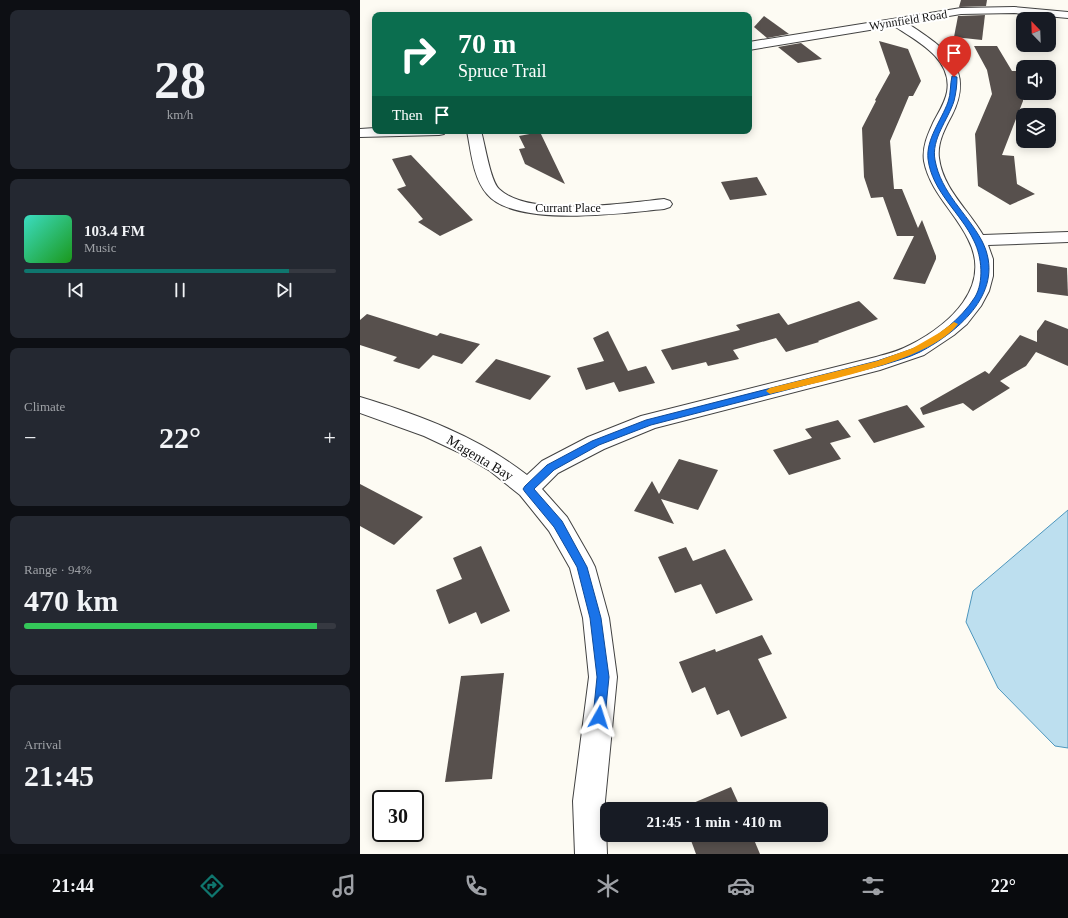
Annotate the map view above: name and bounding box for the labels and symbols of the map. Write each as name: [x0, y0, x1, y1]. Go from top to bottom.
street label: Wynnfield Road: [868, 7, 948, 33]
north arrow: [1016, 12, 1056, 52]
pin: [937, 36, 971, 77]
street label: Currant Place: [535, 201, 601, 215]
street label: Magenta Bay: [444, 432, 516, 484]
position arrow: [578, 696, 620, 738]
speed limit sign: 30: [372, 790, 424, 842]

